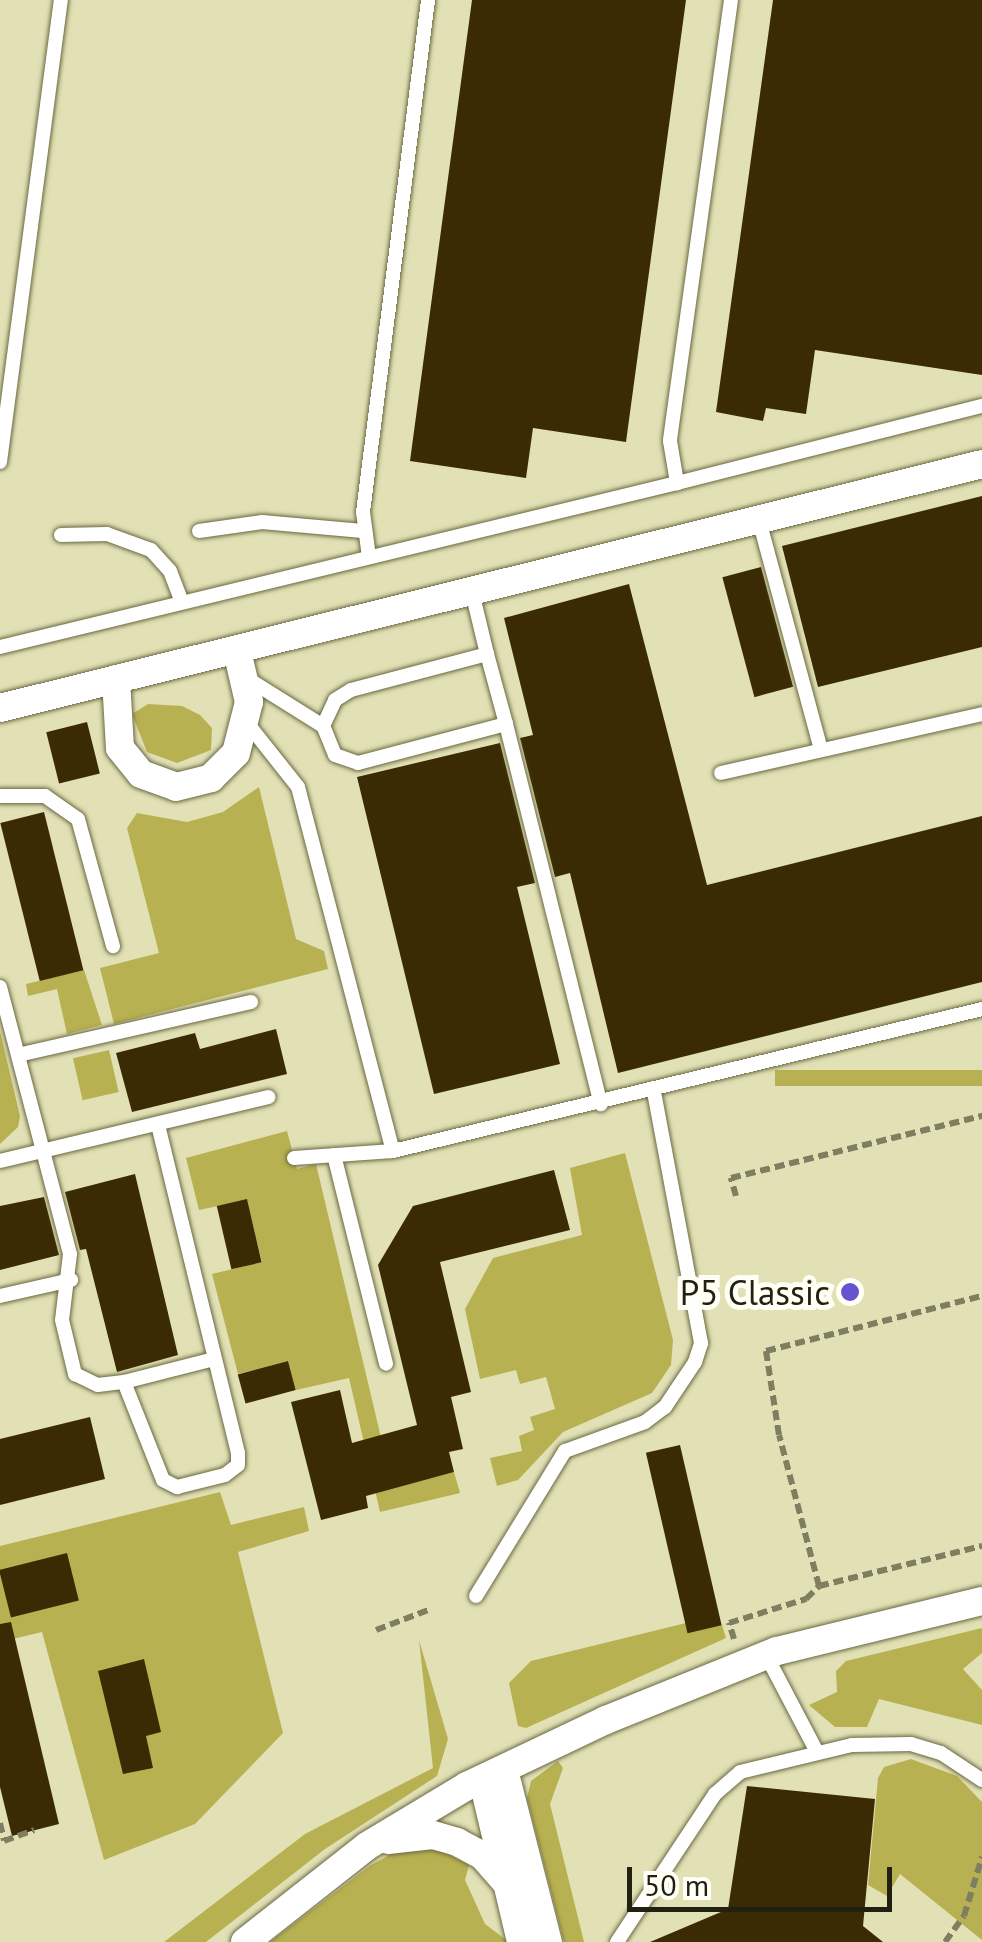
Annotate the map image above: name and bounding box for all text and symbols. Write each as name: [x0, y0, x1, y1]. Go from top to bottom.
place label: P5 Classic: [680, 1271, 830, 1313]
marker: P5 Classic: [839, 1281, 861, 1303]
scale bar: [632, 1847, 897, 1909]
text: 50 m: [644, 1865, 709, 1904]

